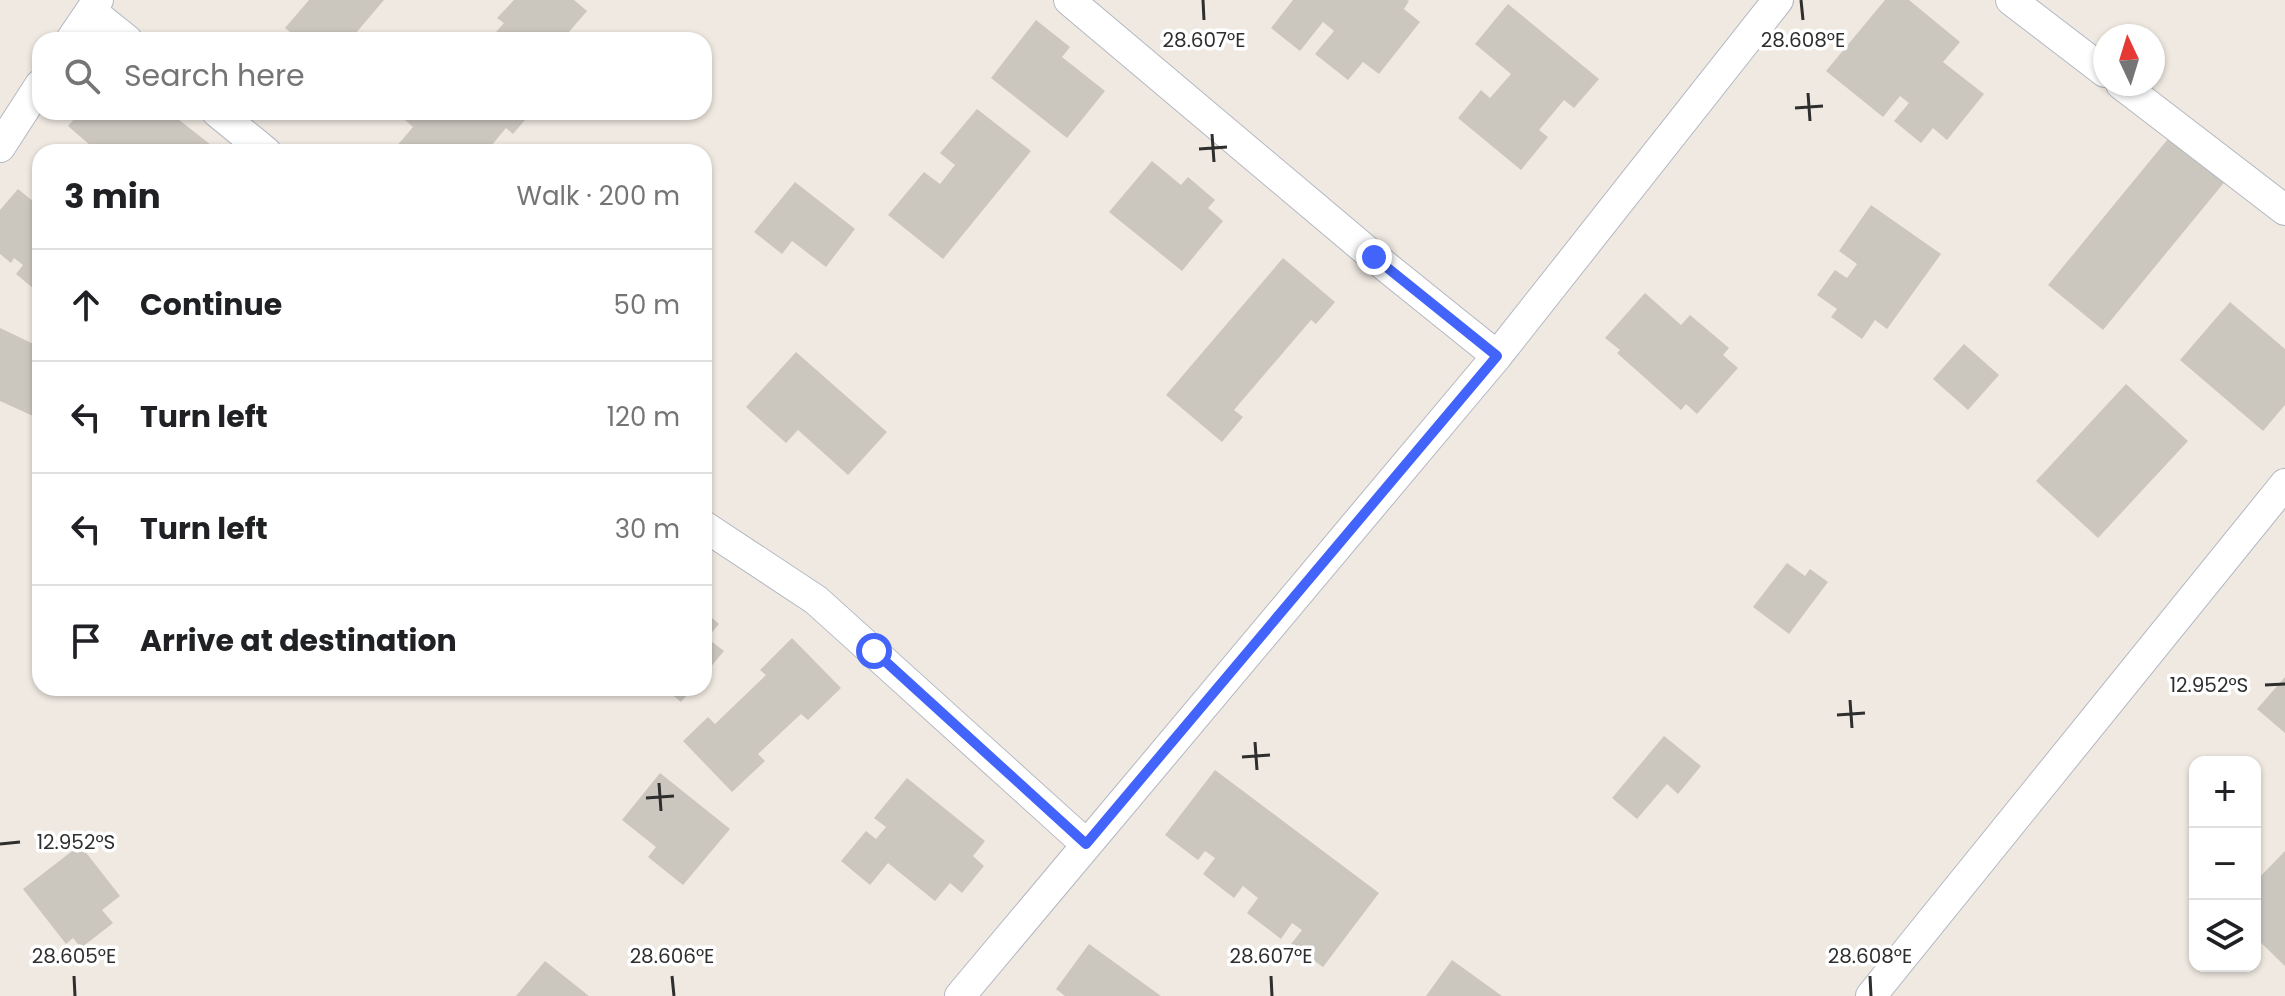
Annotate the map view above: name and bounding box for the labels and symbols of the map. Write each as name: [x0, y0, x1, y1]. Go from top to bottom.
north arrow: [2093, 24, 2165, 96]
text: 28.607°E: [1163, 26, 1245, 54]
text: 28.608°E: [1761, 26, 1845, 54]
route end: [1356, 239, 1392, 275]
route start: [856, 633, 892, 669]
text: 12.952°S: [2170, 671, 2248, 699]
text: 12.952°S: [37, 828, 115, 856]
text: 28.605°E: [32, 942, 116, 970]
text: 28.606°E: [630, 942, 714, 970]
text: 28.607°E: [1230, 942, 1312, 970]
text: 28.608°E: [1828, 942, 1912, 970]

